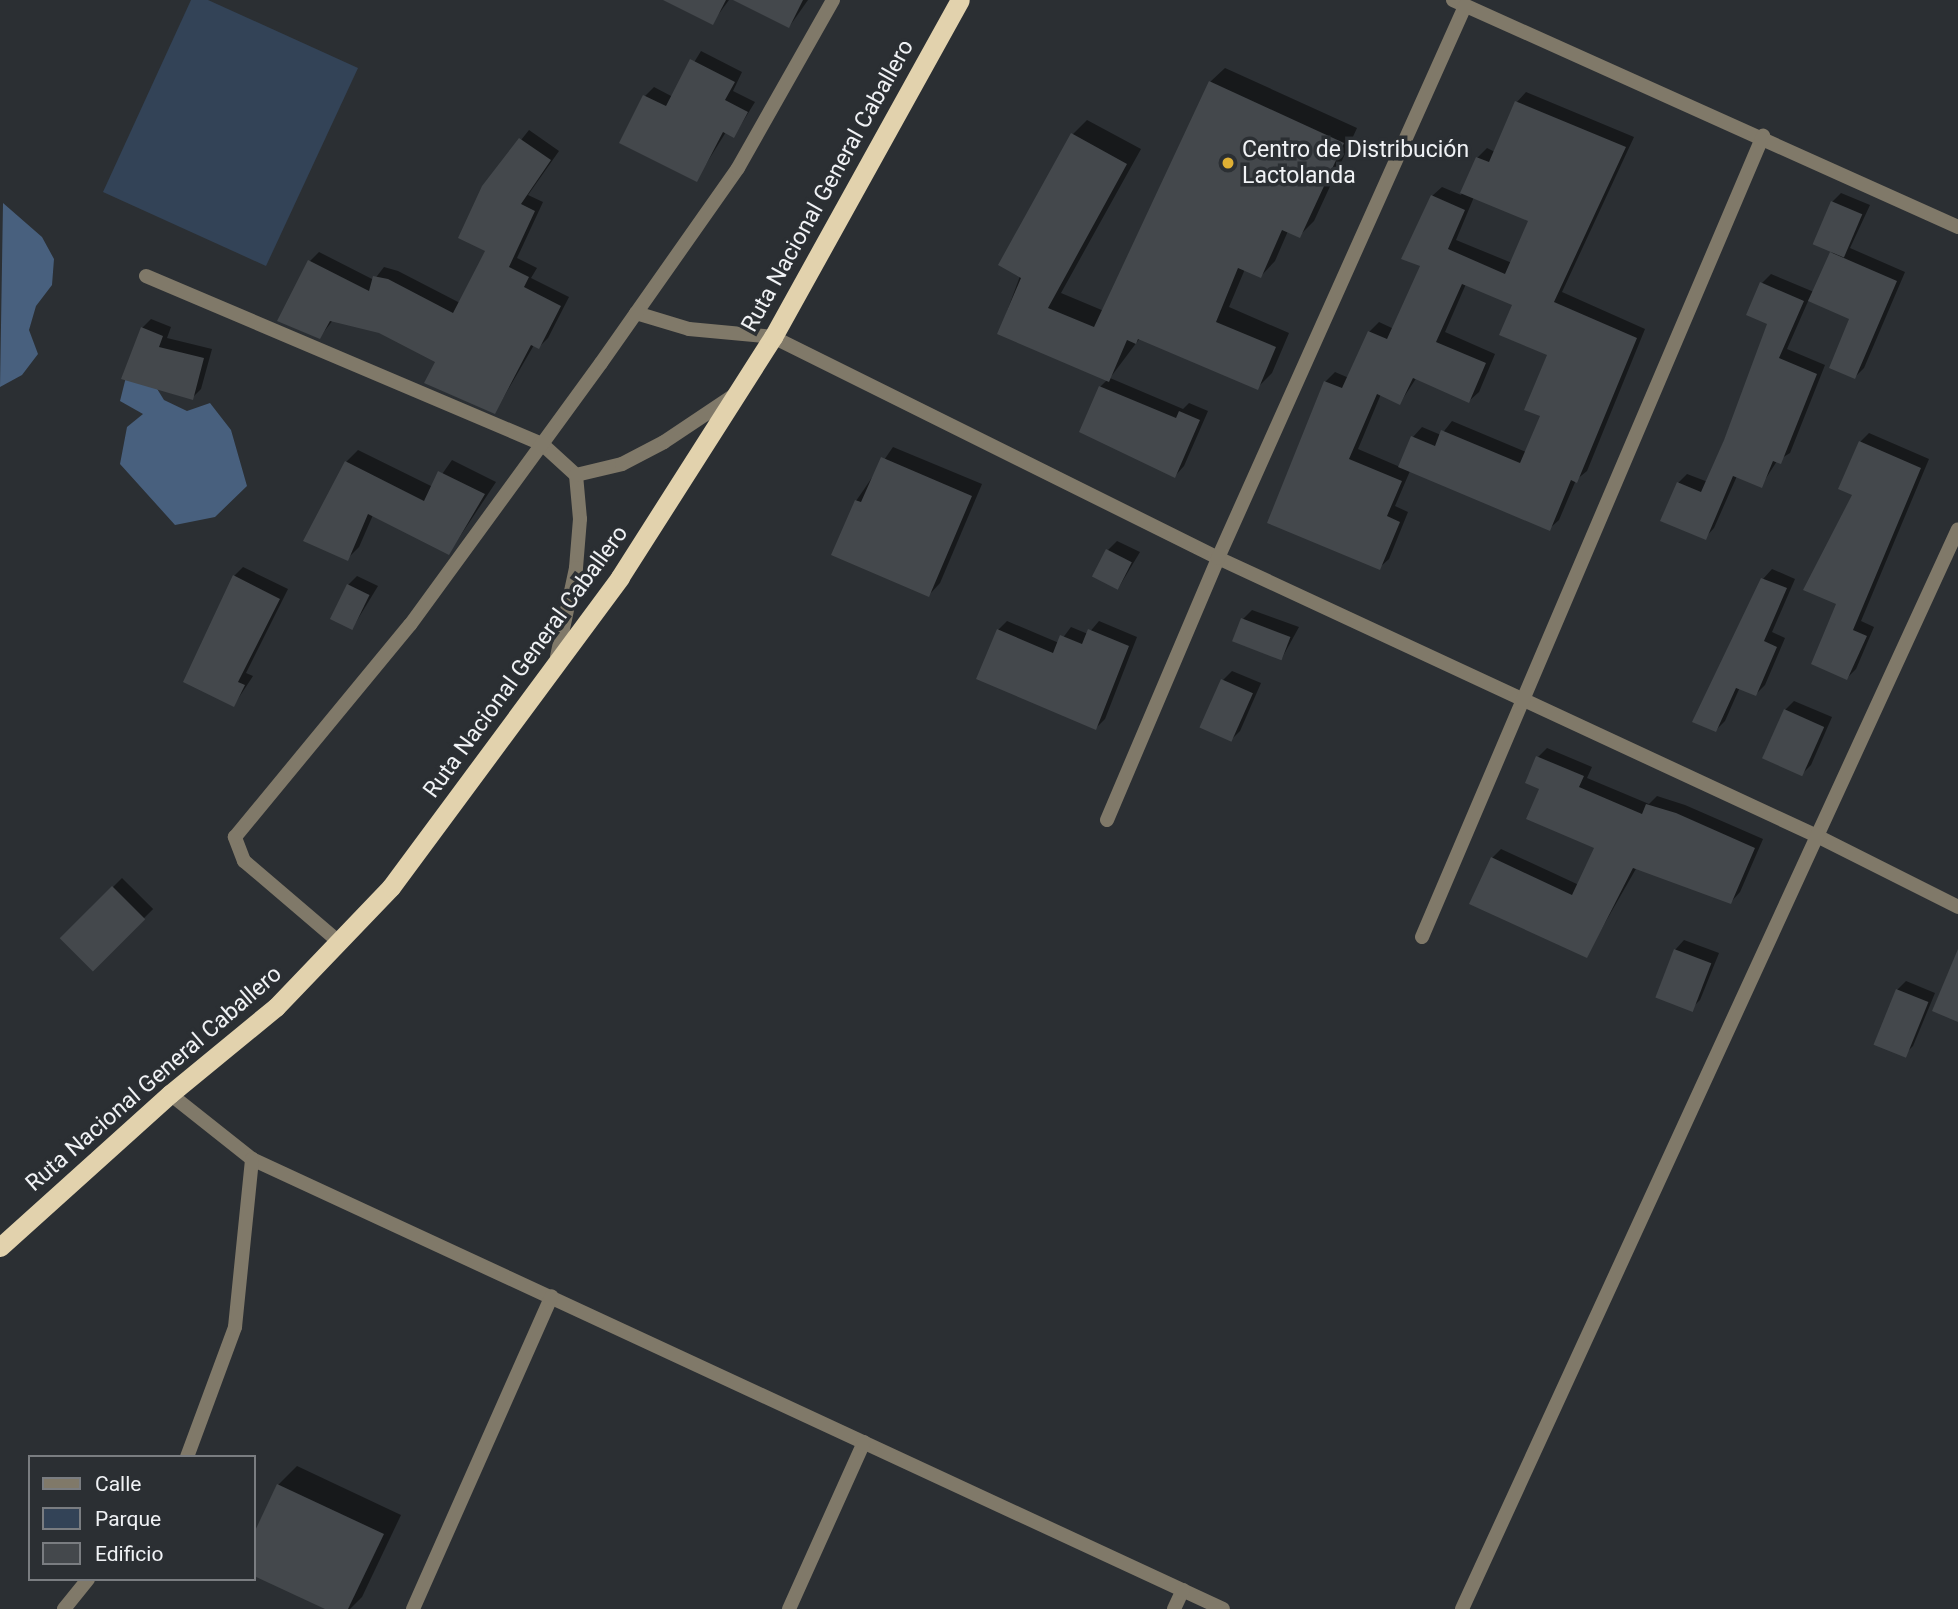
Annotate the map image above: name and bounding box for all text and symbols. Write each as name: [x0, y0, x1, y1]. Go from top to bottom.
street label: Ruta Nacional General Caballero: [736, 35, 920, 337]
place label: Centro de Distribución Lactolanda: [1242, 136, 1469, 190]
marker: Centro de Distribución Lactolanda: [1220, 155, 1236, 171]
street label: Ruta Nacional General Caballero: [418, 521, 634, 803]
street label: Ruta Nacional General Caballero: [21, 960, 287, 1198]
legend: [28, 1455, 256, 1581]
text: Calle: [95, 1472, 141, 1496]
text: Parque: [95, 1507, 161, 1531]
text: Edificio: [95, 1542, 163, 1566]

